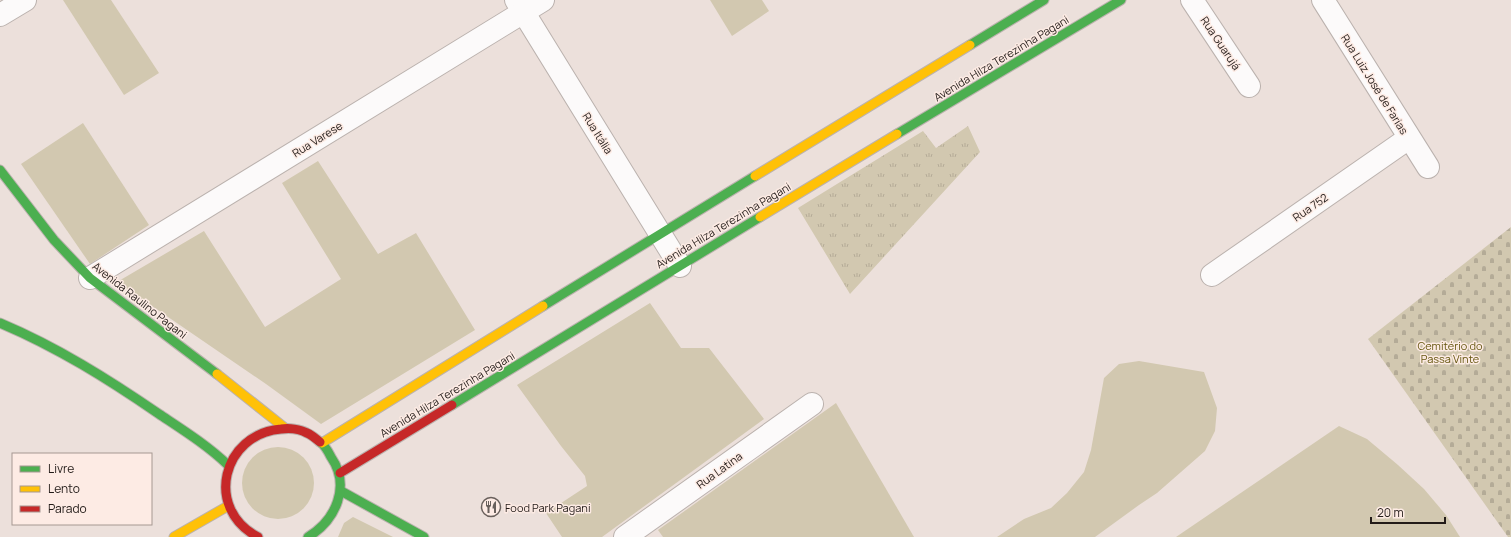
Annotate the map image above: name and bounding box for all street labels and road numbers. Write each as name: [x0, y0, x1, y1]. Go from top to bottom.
street label: Avenida Hilza Terezinha Pagani: [931, 12, 1071, 104]
street label: Rua Guarujá: [1198, 13, 1244, 73]
street label: Rua Luiz José de Farias: [1338, 31, 1412, 137]
street label: Rua Itália: [579, 109, 617, 157]
street label: Rua Varese: [289, 117, 345, 160]
street label: Avenida Hilza Terezinha Pagani: [653, 179, 793, 271]
street label: Rua 752: [1289, 189, 1331, 225]
street label: Avenida Raulino Pagani: [90, 258, 190, 342]
street label: Avenida Hilza Terezinha Pagani: [377, 348, 517, 440]
street label: Rua Latina: [693, 448, 745, 492]

